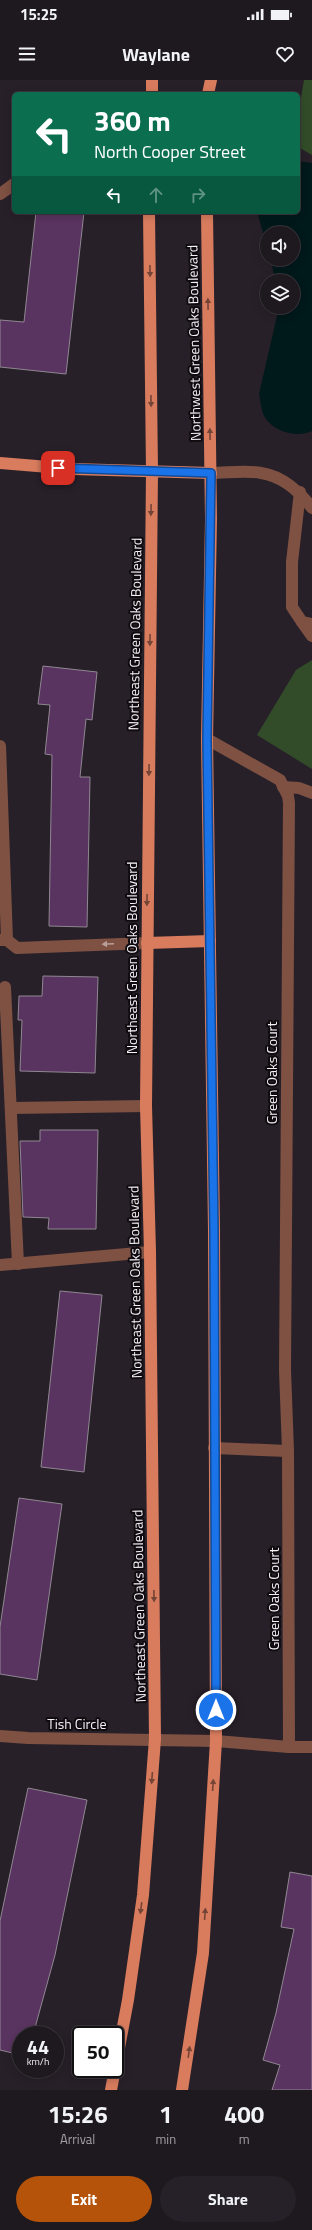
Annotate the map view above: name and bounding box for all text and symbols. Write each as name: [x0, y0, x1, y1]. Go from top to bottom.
text: 15:25: [20, 3, 57, 26]
text: Waylane: [122, 41, 190, 68]
icon: menu: [16, 43, 38, 65]
icon: heart: [274, 43, 296, 65]
text: 360 m: [94, 99, 171, 142]
icon: left: [28, 108, 80, 160]
text: North Cooper Street: [94, 138, 246, 165]
icon: left: [103, 184, 125, 206]
icon: ahead: [145, 184, 167, 206]
icon: right: [187, 184, 209, 206]
map controls: [260, 226, 300, 314]
button: sound: [260, 226, 300, 266]
street label: Northwest Green Oaks Boulevard: [181, 245, 206, 441]
one-way arrow: [147, 265, 153, 278]
button: layers: [260, 274, 300, 314]
one-way arrow: [205, 298, 212, 310]
one-way arrow: [148, 395, 154, 408]
one-way arrow: [207, 427, 213, 440]
pin: [41, 451, 75, 485]
icon: arrive: [47, 457, 69, 479]
one-way arrow: [148, 504, 154, 517]
street label: Northeast Green Oaks Boulevard: [122, 538, 147, 730]
one-way arrow: [147, 634, 153, 647]
one-way arrow: [146, 764, 152, 777]
street label: Northeast Green Oaks Boulevard: [121, 862, 142, 1054]
one-way arrow: [144, 894, 150, 907]
one-way arrow: [102, 941, 114, 948]
street label: Green Oaks Court: [261, 1022, 282, 1124]
street label: Northeast Green Oaks Boulevard: [122, 1186, 147, 1378]
street label: Northeast Green Oaks Boulevard: [126, 1510, 151, 1702]
street label: Green Oaks Court: [263, 1548, 284, 1650]
one-way arrow: [151, 1590, 157, 1603]
position arrow: [195, 1689, 237, 1731]
street label: Tish Circle: [47, 1713, 107, 1734]
one-way arrow: [148, 1772, 155, 1784]
one-way arrow: [210, 1779, 217, 1791]
one-way arrow: [138, 1902, 144, 1914]
one-way arrow: [202, 1907, 208, 1920]
speed limit sign: 50: [72, 2026, 124, 2078]
text: 44: [27, 2031, 49, 2062]
one-way arrow: [186, 2046, 192, 2058]
text: km/h: [27, 2054, 49, 2069]
text: 15:26: [48, 2096, 108, 2132]
text: 1: [159, 2096, 173, 2132]
text: 400: [224, 2096, 264, 2132]
text: Arrival: [60, 2129, 95, 2149]
text: min: [155, 2129, 176, 2149]
text: m: [239, 2129, 250, 2149]
button: Exit: [16, 2176, 152, 2222]
button: Share: [160, 2176, 296, 2222]

